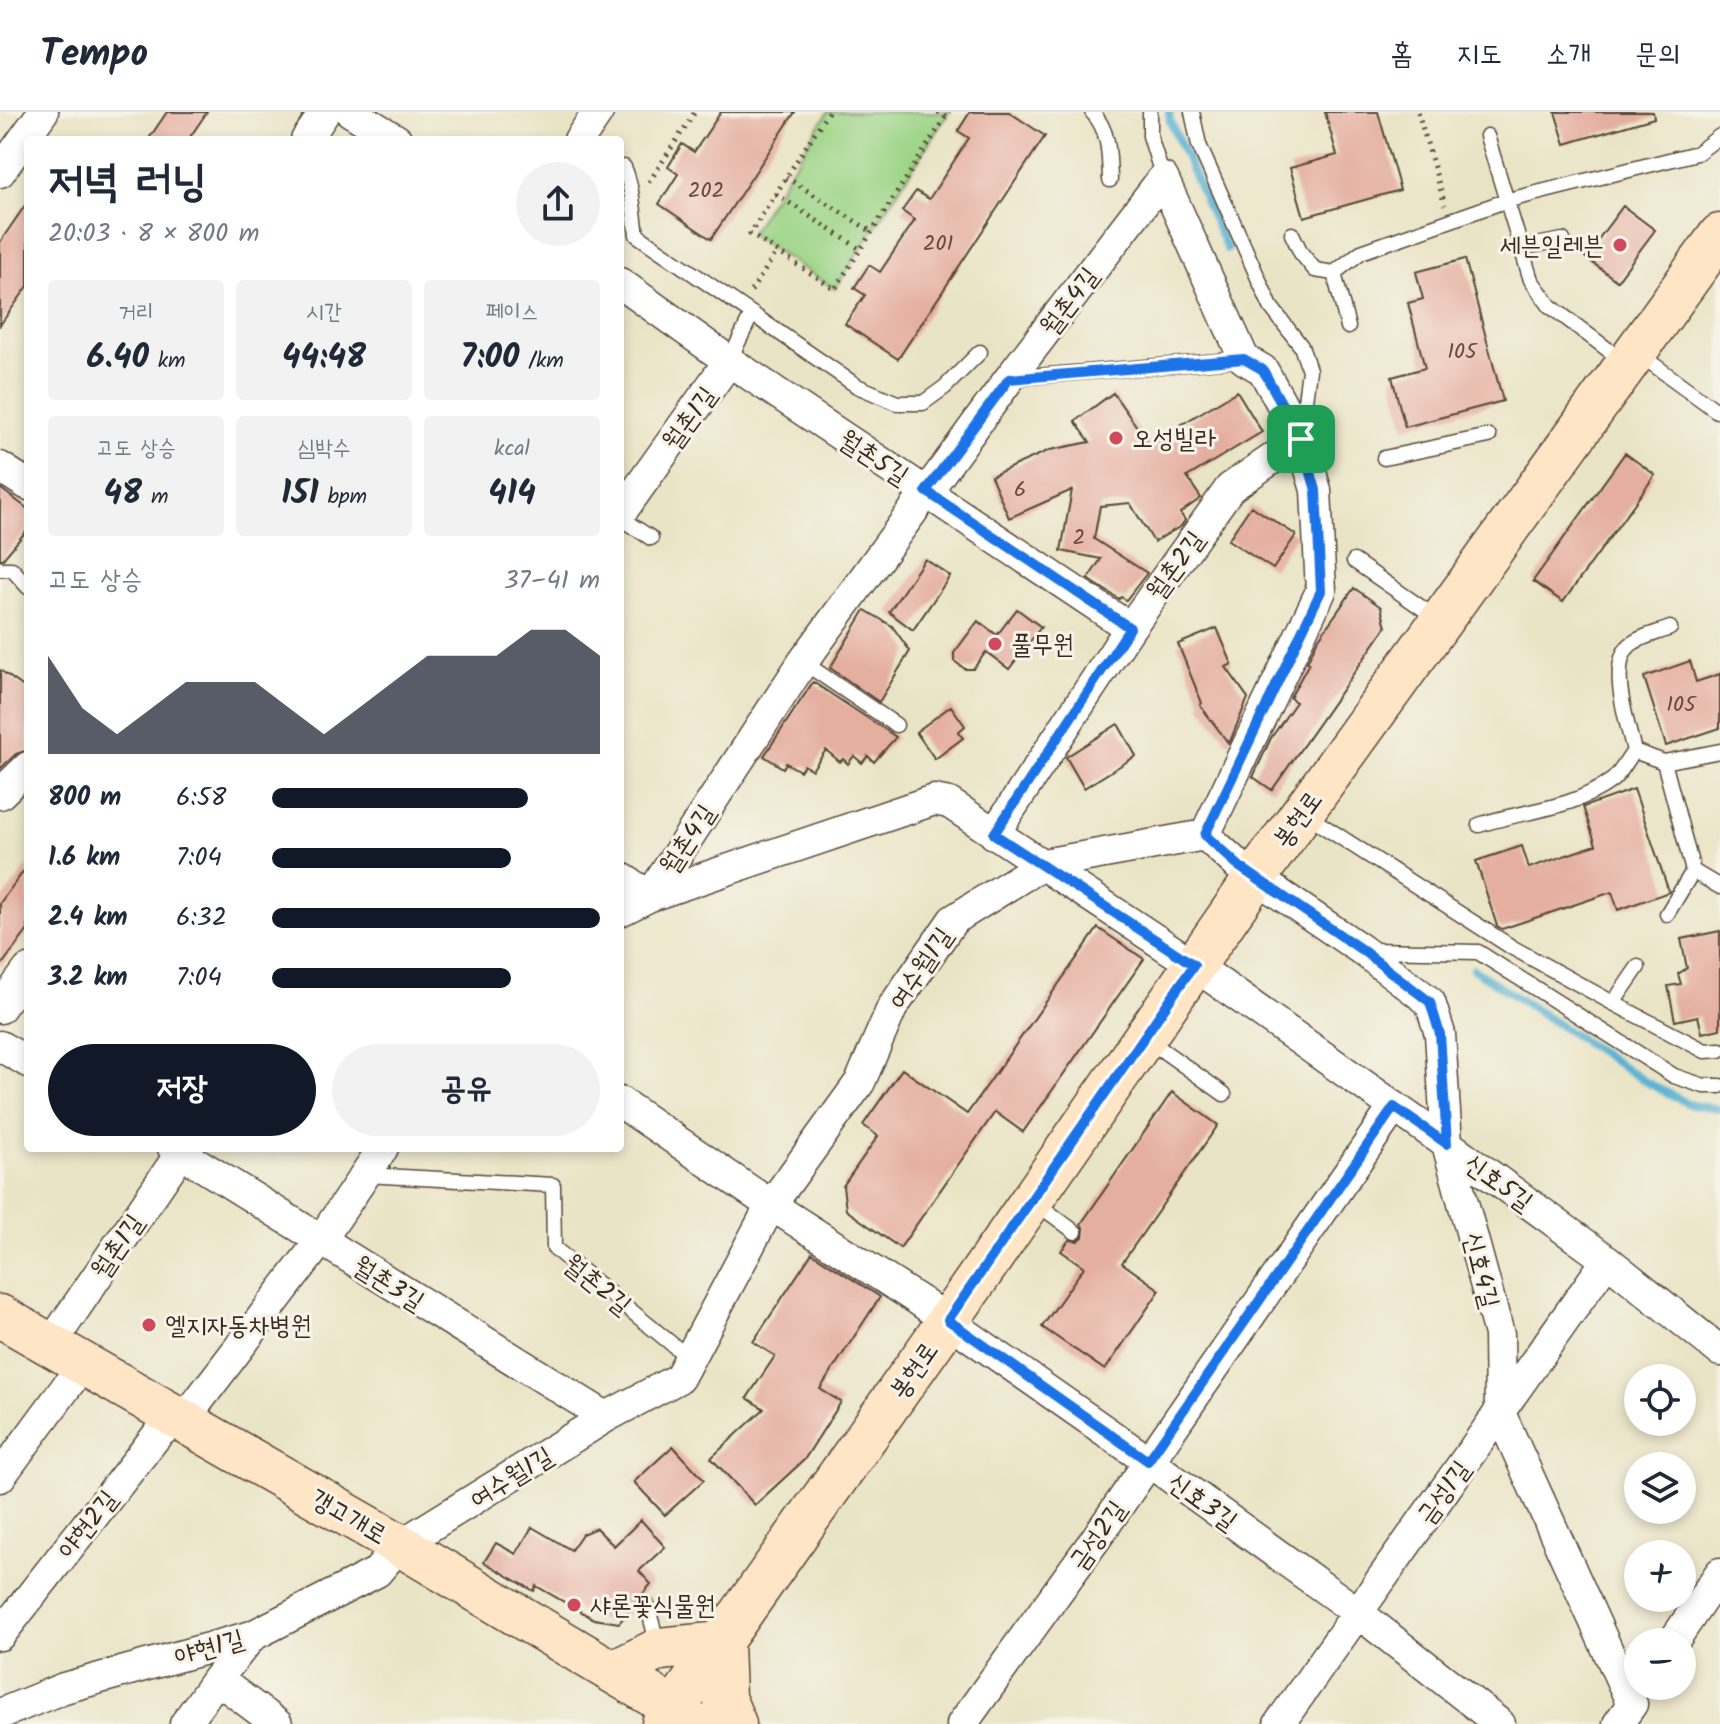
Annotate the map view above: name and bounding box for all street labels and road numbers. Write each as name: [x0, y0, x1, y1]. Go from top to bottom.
street label: 월촌4길: [1031, 259, 1111, 346]
street label: 월촌1길: [653, 378, 728, 460]
street label: 월촌5길: [829, 420, 917, 497]
street label: 월촌2길: [1137, 522, 1217, 610]
street label: 봉현로: [1263, 782, 1334, 858]
street label: 월촌4길: [650, 796, 727, 884]
street label: 여수월1길: [879, 919, 965, 1019]
street label: 신호5길: [1454, 1144, 1541, 1223]
street label: 월촌1길: [81, 1206, 156, 1288]
street label: 신호4길: [1450, 1228, 1510, 1313]
street label: 월촌2길: [553, 1245, 640, 1326]
street label: 월촌3길: [344, 1246, 432, 1323]
street label: 봉현로: [879, 1333, 950, 1409]
street label: 여수월1길: [462, 1437, 562, 1521]
street label: 금성1길: [1407, 1452, 1482, 1534]
street label: 신호3길: [1158, 1463, 1246, 1542]
street label: 갱고개로: [301, 1479, 395, 1557]
street label: 야현2길: [48, 1482, 129, 1569]
street label: 금성2길: [1059, 1492, 1138, 1580]
street label: 야현1길: [170, 1619, 250, 1679]

